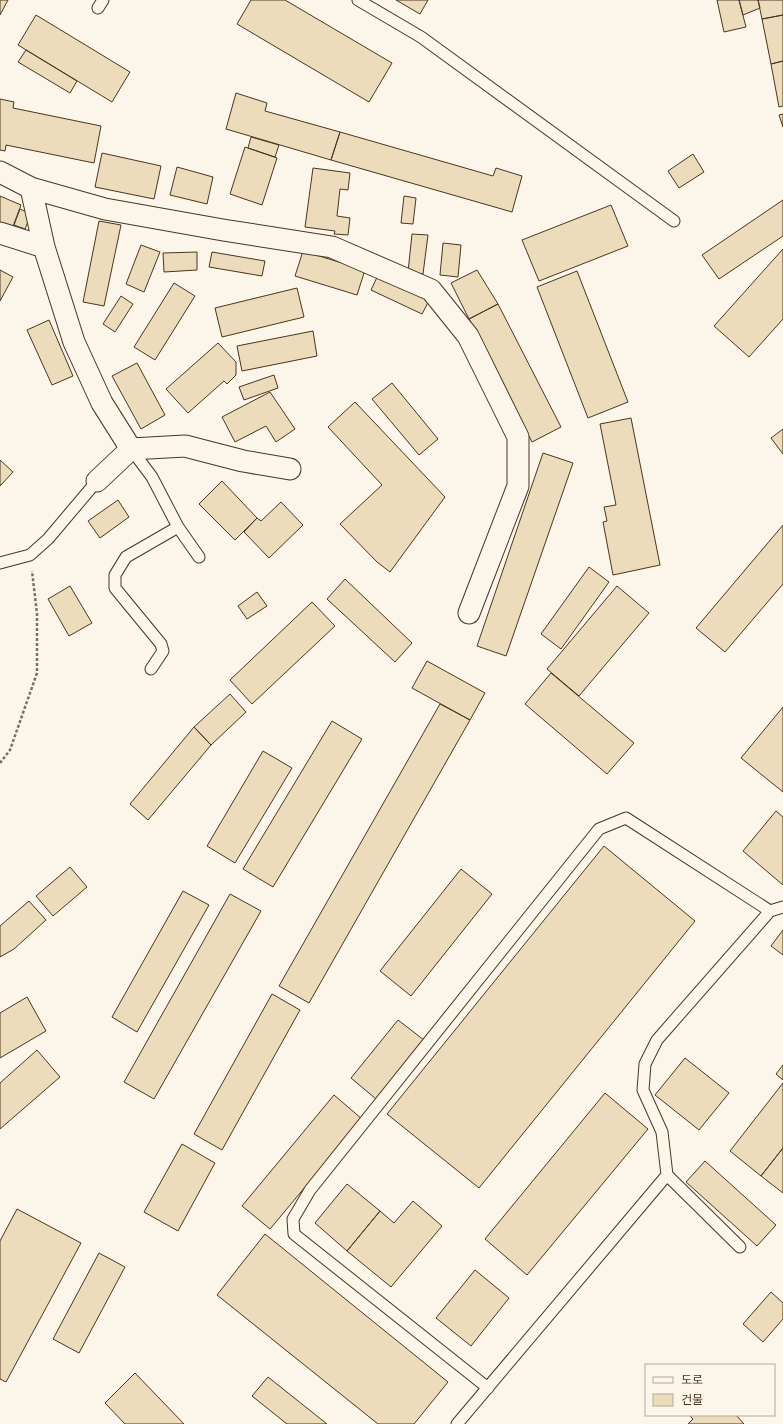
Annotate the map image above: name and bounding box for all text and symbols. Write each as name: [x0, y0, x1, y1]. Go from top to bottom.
legend: [645, 1364, 775, 1416]
text: 도로: [681, 1371, 703, 1387]
text: 건물: [681, 1391, 703, 1407]

